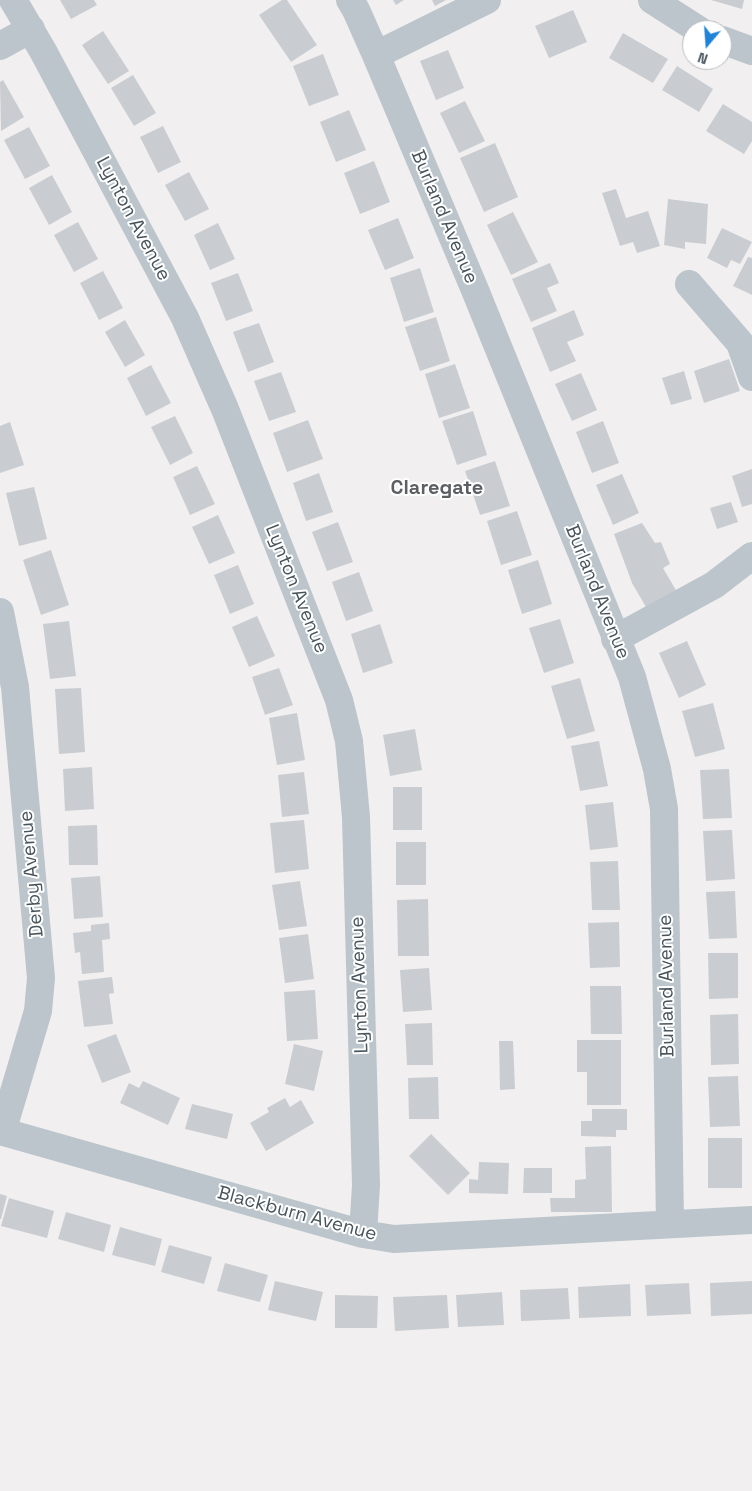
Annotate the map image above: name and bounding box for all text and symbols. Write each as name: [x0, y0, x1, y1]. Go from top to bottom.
north arrow: [682, 20, 732, 70]
text: N: [695, 48, 710, 68]
street label: Burland Avenue: [406, 147, 482, 287]
street label: Lynton Avenue: [91, 153, 175, 285]
district label: Claregate: [391, 477, 483, 501]
street label: Lynton Avenue: [260, 521, 332, 657]
street label: Burland Avenue: [560, 522, 634, 662]
street label: Derby Avenue: [15, 810, 49, 938]
street label: Burland Avenue: [654, 914, 680, 1058]
street label: Lynton Avenue: [346, 916, 374, 1054]
street label: Blackburn Avenue: [215, 1182, 379, 1246]

